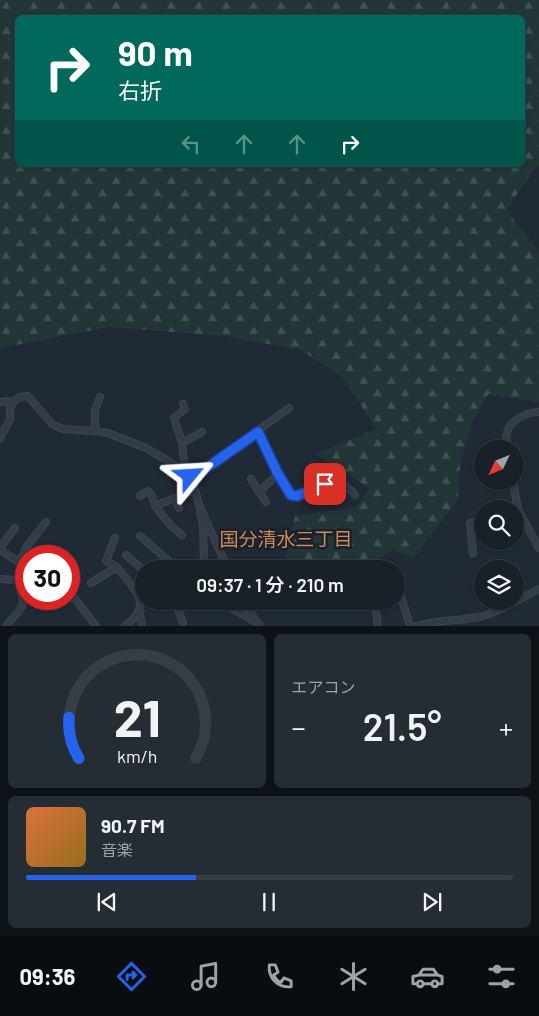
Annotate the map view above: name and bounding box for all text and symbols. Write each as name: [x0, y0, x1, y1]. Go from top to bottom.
text: 90 m: [118, 31, 193, 73]
icon: right: [35, 35, 100, 100]
text: 右折: [118, 77, 162, 103]
icon: left: [177, 130, 205, 158]
icon: ahead: [230, 130, 258, 158]
icon: ahead: [283, 130, 311, 158]
icon: right: [336, 130, 364, 158]
north arrow: [474, 440, 524, 490]
map controls: [474, 440, 524, 610]
position arrow: [163, 449, 215, 501]
pin: [304, 463, 346, 505]
icon: arrive: [311, 470, 339, 498]
button: search: [474, 500, 524, 550]
district label: 国分清水三丁目: [219, 527, 353, 550]
speed limit sign: 30: [15, 545, 80, 610]
button: layers: [474, 560, 524, 610]
text: 09:37 · 1 分 · 210 m: [196, 573, 344, 596]
text: エアコン: [292, 677, 356, 696]
text: 21: [113, 685, 160, 747]
text: 21.5°: [363, 703, 442, 749]
text: −: [292, 710, 306, 744]
text: +: [499, 710, 513, 744]
text: km/h: [117, 745, 157, 767]
text: 90.7 FM: [101, 814, 165, 837]
text: 音楽: [101, 840, 133, 859]
icon: previous: [93, 888, 121, 916]
icon: pause: [255, 888, 283, 916]
icon: next: [418, 888, 446, 916]
icon: directions: [114, 959, 149, 994]
icon: music: [188, 959, 223, 994]
icon: phone: [262, 959, 297, 994]
icon: climate: [336, 959, 371, 994]
icon: car: [410, 959, 445, 994]
icon: filters: [484, 959, 519, 994]
text: 09:36: [20, 963, 75, 989]

